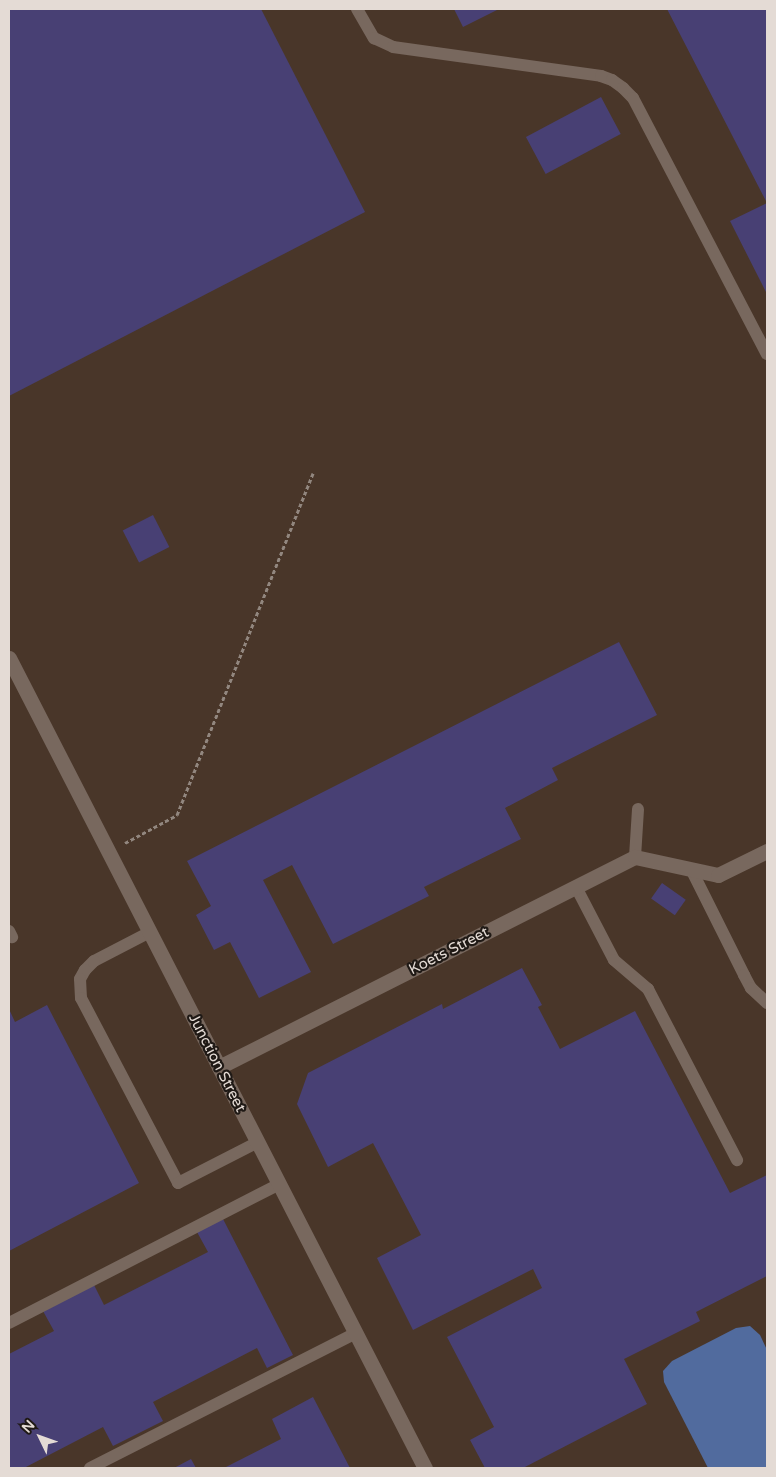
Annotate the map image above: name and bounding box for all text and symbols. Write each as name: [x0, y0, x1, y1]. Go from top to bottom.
street label: Koets Street: [406, 923, 492, 979]
street label: Junction Street: [185, 1011, 249, 1115]
north arrow: [15, 1412, 65, 1462]
text: N: [18, 1417, 39, 1436]

